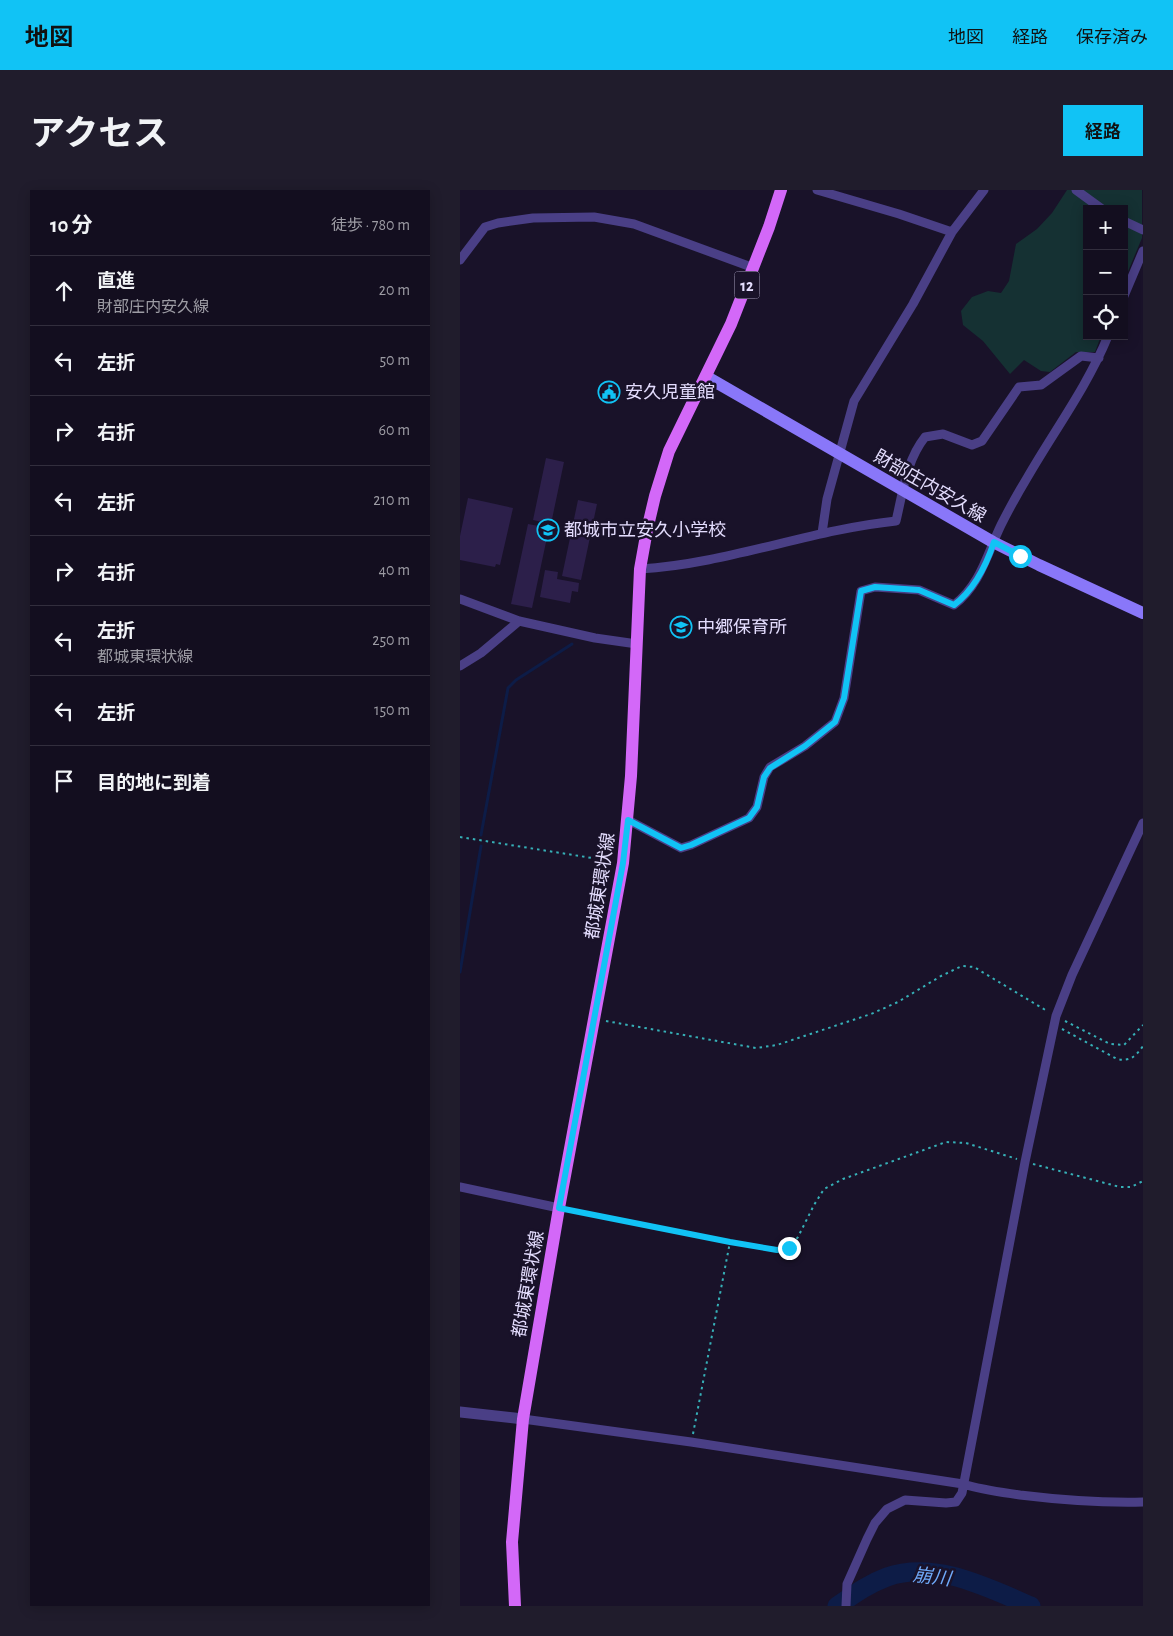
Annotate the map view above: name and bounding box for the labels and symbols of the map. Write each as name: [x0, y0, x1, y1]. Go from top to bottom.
road number: 12: [734, 272, 760, 298]
public building icon: 安久児童館: [597, 380, 621, 404]
place label: 安久児童館: [625, 382, 715, 402]
street label: 財部庄内安久線: [870, 446, 990, 526]
school or university icon: 都城市立安久小学校: [536, 518, 560, 542]
place label: 都城市立安久小学校: [564, 520, 726, 540]
route start: [1009, 545, 1032, 568]
school or university icon: 中郷保育所: [669, 615, 693, 639]
place label: 中郷保育所: [697, 618, 787, 637]
street label: 都城東環状線: [582, 831, 618, 941]
street label: 都城東環状線: [509, 1229, 547, 1339]
route end: [778, 1237, 801, 1260]
water label: 崩川: [912, 1565, 954, 1589]

